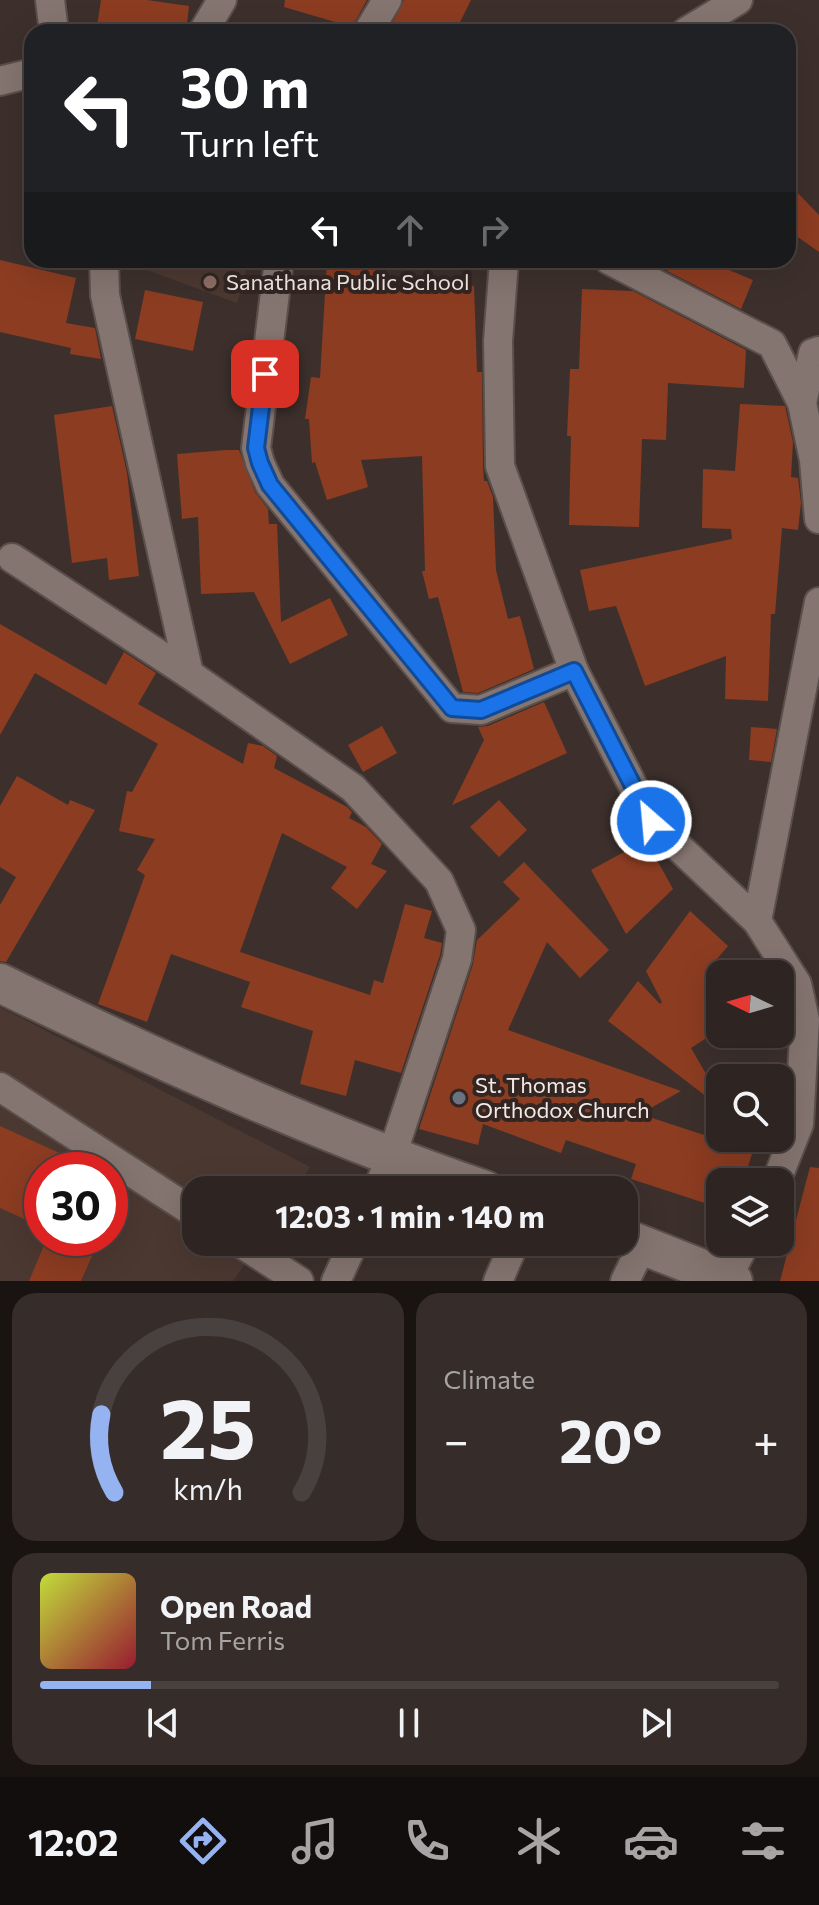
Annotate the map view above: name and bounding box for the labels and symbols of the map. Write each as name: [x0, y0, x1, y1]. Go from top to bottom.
place label: Sanathana Public School: [226, 268, 470, 295]
marker: Sanathana Public School: [201, 273, 219, 291]
pin: [231, 340, 299, 408]
position arrow: [609, 779, 693, 863]
north arrow: [706, 960, 794, 1048]
place label: St. Thomas Orthodox Church: [475, 1071, 650, 1123]
marker: St. Thomas Orthodox Church: [450, 1089, 468, 1107]
speed limit sign: 30: [24, 1152, 128, 1256]

